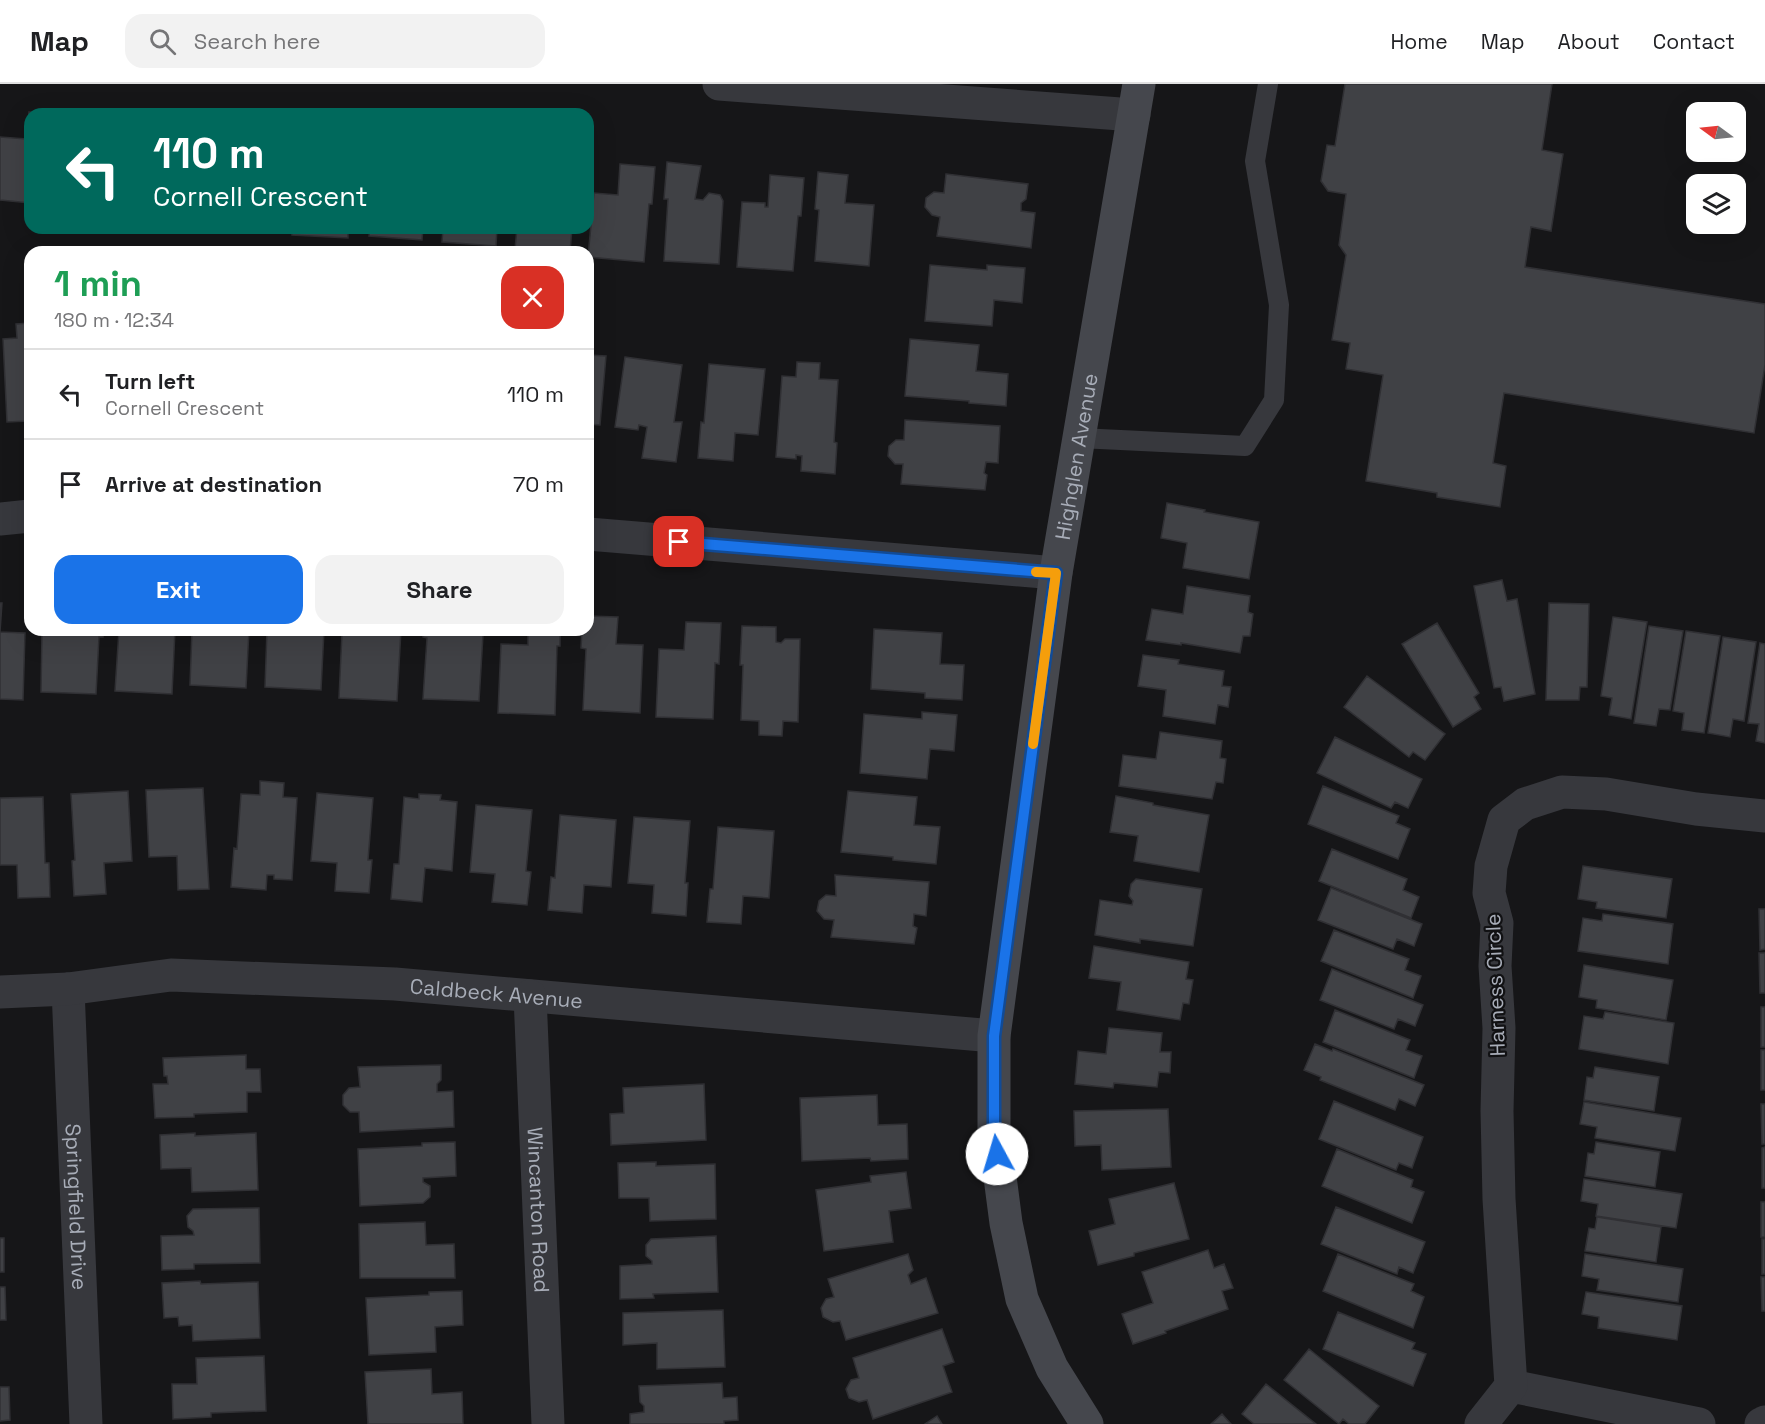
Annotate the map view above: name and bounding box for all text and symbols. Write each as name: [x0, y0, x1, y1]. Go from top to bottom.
search box: [125, 14, 545, 68]
text: Map: [30, 23, 89, 59]
icon: search: [146, 25, 179, 58]
text: Search here: [194, 27, 321, 55]
text: Home: [1390, 28, 1448, 55]
text: Map: [1481, 28, 1525, 55]
text: About: [1558, 28, 1620, 55]
text: Contact: [1653, 28, 1735, 55]
north arrow: [1686, 102, 1746, 162]
map controls: [1686, 102, 1746, 234]
text: 110 m: [153, 127, 265, 180]
icon: left: [54, 132, 132, 210]
button: layers: [1686, 174, 1746, 234]
text: Cornell Crescent: [153, 179, 368, 214]
text: 1 min: [54, 261, 142, 307]
button: close: [501, 266, 564, 329]
text: 180 m · 12:34: [54, 307, 174, 333]
text: Turn left: [105, 367, 195, 395]
street label: Highglen Avenue: [1048, 371, 1103, 542]
icon: left: [54, 378, 87, 411]
text: 110 m: [507, 380, 564, 408]
text: Cornell Crescent: [105, 395, 264, 421]
icon: arrive: [54, 468, 87, 501]
text: Arrive at destination: [105, 470, 322, 498]
text: 70 m: [513, 470, 564, 498]
pin: [653, 516, 704, 567]
icon: arrive: [662, 525, 695, 558]
button: Exit: [54, 555, 303, 624]
button: Share: [315, 555, 564, 624]
street label: Harness Circle: [1479, 913, 1511, 1057]
street label: Caldbeck Avenue: [409, 972, 584, 1014]
position arrow: [965, 1122, 1029, 1186]
street label: Springfield Drive: [60, 1123, 94, 1291]
street label: Wincanton Road: [522, 1126, 556, 1293]

